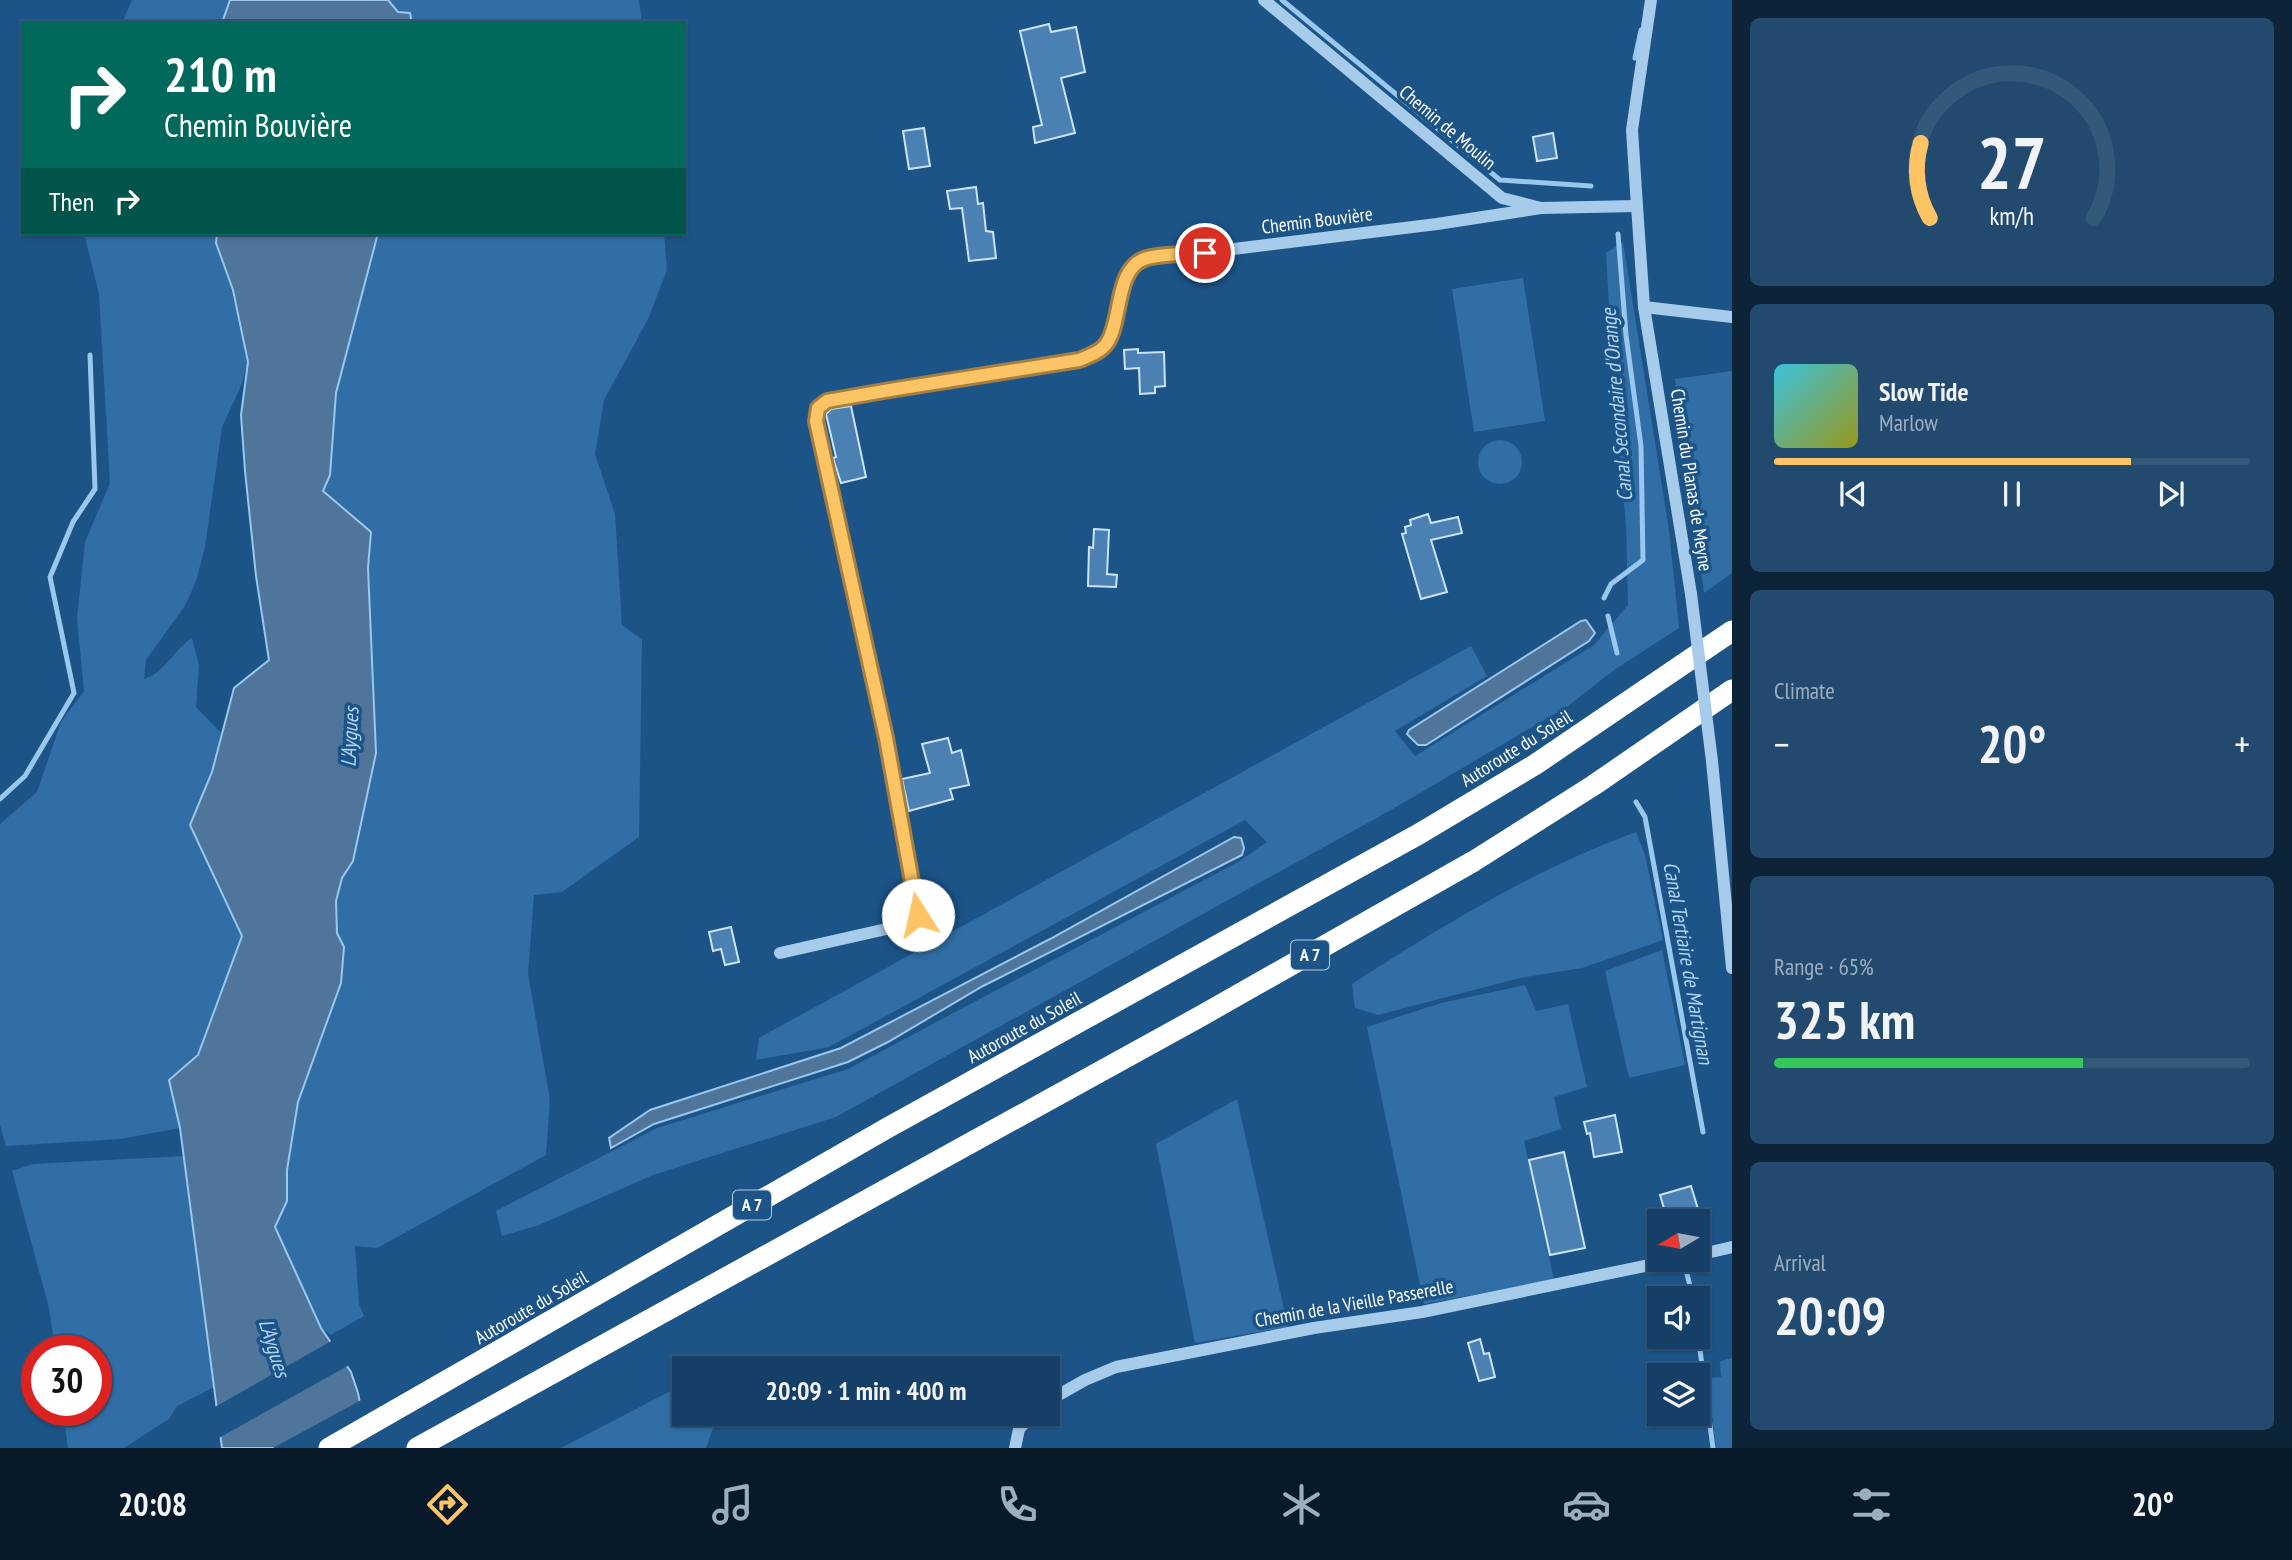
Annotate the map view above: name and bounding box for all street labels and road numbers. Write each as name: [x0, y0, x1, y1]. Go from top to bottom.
street label: Chemin de Moulin: [1395, 79, 1501, 175]
street label: Chemin Bouvière: [1260, 201, 1374, 239]
street label: Chemin du Planas de Meyne: [1666, 387, 1718, 573]
street label: Autoroute du Soleil: [1456, 704, 1577, 792]
road number: A 7: [1291, 940, 1329, 970]
street label: Autoroute du Soleil: [963, 985, 1086, 1068]
road number: A 7: [733, 1190, 771, 1220]
street label: Autoroute du Soleil: [470, 1265, 592, 1349]
street label: Chemin de la Vieille Passerelle: [1253, 1274, 1455, 1332]

